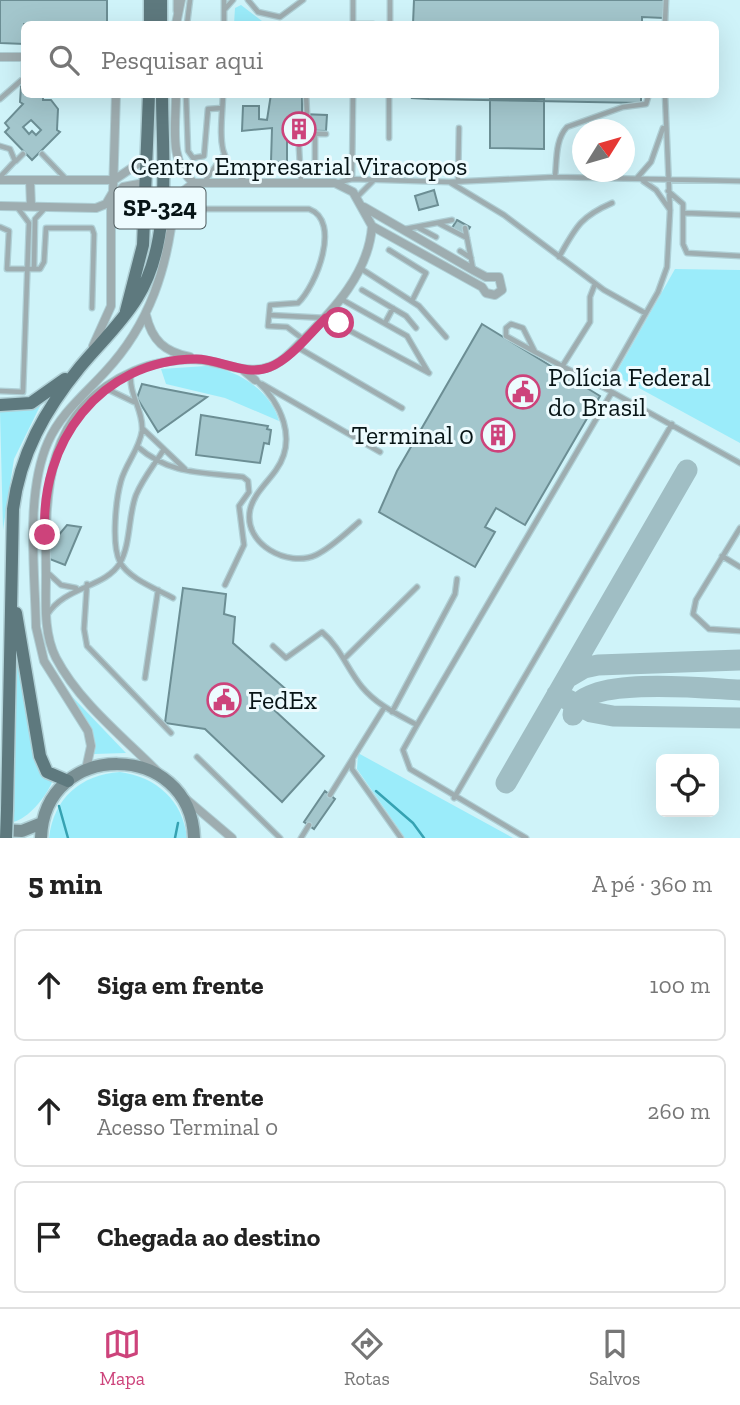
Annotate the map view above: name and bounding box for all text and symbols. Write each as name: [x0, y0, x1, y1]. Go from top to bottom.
search box: [21, 21, 719, 98]
icon: search: [45, 41, 83, 79]
text: Pesquisar aqui: [101, 44, 263, 76]
building icon: Centro Empresarial Viracopos: [280, 110, 318, 148]
north arrow: [572, 119, 635, 182]
place label: Centro Empresarial Viracopos: [131, 150, 468, 182]
road number: SP-324: [114, 188, 206, 229]
route start: [323, 307, 354, 338]
place label: Polícia Federal do Brasil: [548, 361, 711, 423]
public building icon: Polícia Federal do Brasil: [504, 373, 542, 411]
building icon: Terminal 0: [479, 416, 517, 454]
place label: Terminal 0: [351, 419, 474, 451]
route end: [29, 519, 60, 550]
public building icon: FedEx: [205, 681, 243, 719]
place label: FedEx: [248, 684, 317, 716]
map controls: [656, 754, 719, 817]
button: locate: [656, 754, 719, 817]
text: 5 min: [28, 866, 102, 902]
text: A pé · 360 m: [592, 870, 712, 898]
icon: ahead: [30, 966, 68, 1004]
text: Siga em frente: [97, 969, 264, 1001]
text: 100 m: [650, 971, 710, 999]
text: Siga em frente: [97, 1081, 264, 1113]
icon: ahead: [30, 1092, 68, 1130]
text: 260 m: [648, 1097, 710, 1125]
text: Acesso Terminal 0: [97, 1113, 278, 1141]
icon: arrive: [30, 1218, 68, 1256]
text: Chegada ao destino: [97, 1221, 320, 1253]
tab: Mapa: [100, 1325, 145, 1390]
tab: Rotas: [344, 1325, 390, 1390]
tab: Salvos: [589, 1325, 640, 1390]

